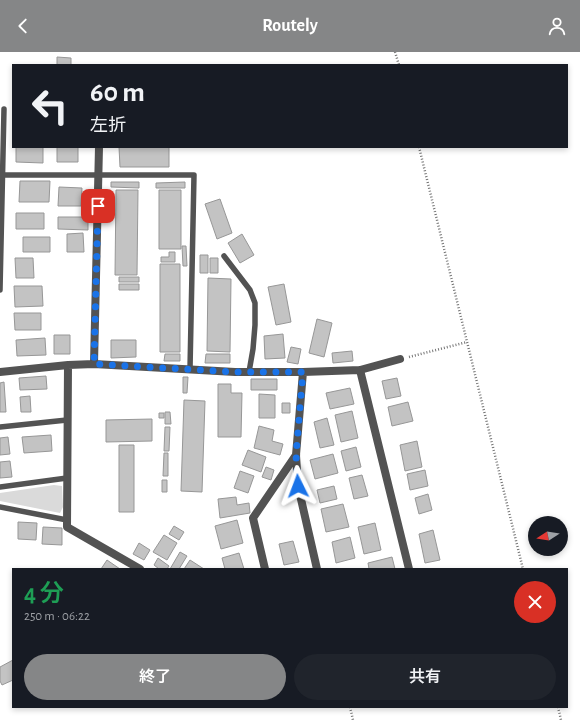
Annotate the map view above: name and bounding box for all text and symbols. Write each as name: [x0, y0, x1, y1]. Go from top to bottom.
icon: back: [12, 15, 34, 37]
icon: person: [546, 15, 568, 37]
text: Routely: [262, 17, 318, 35]
text: 60 m: [90, 79, 145, 107]
icon: left: [24, 80, 76, 132]
text: 左折: [90, 117, 126, 135]
pin: [81, 189, 115, 223]
icon: arrive: [87, 195, 109, 217]
position arrow: [277, 465, 319, 507]
north arrow: [528, 516, 568, 556]
map controls: [528, 516, 568, 556]
button: close: [514, 581, 556, 623]
text: 4 分: [24, 582, 64, 606]
text: 250 m · 06:22: [24, 610, 90, 623]
button: 終了: [24, 654, 286, 700]
button: 共有: [294, 654, 556, 700]

